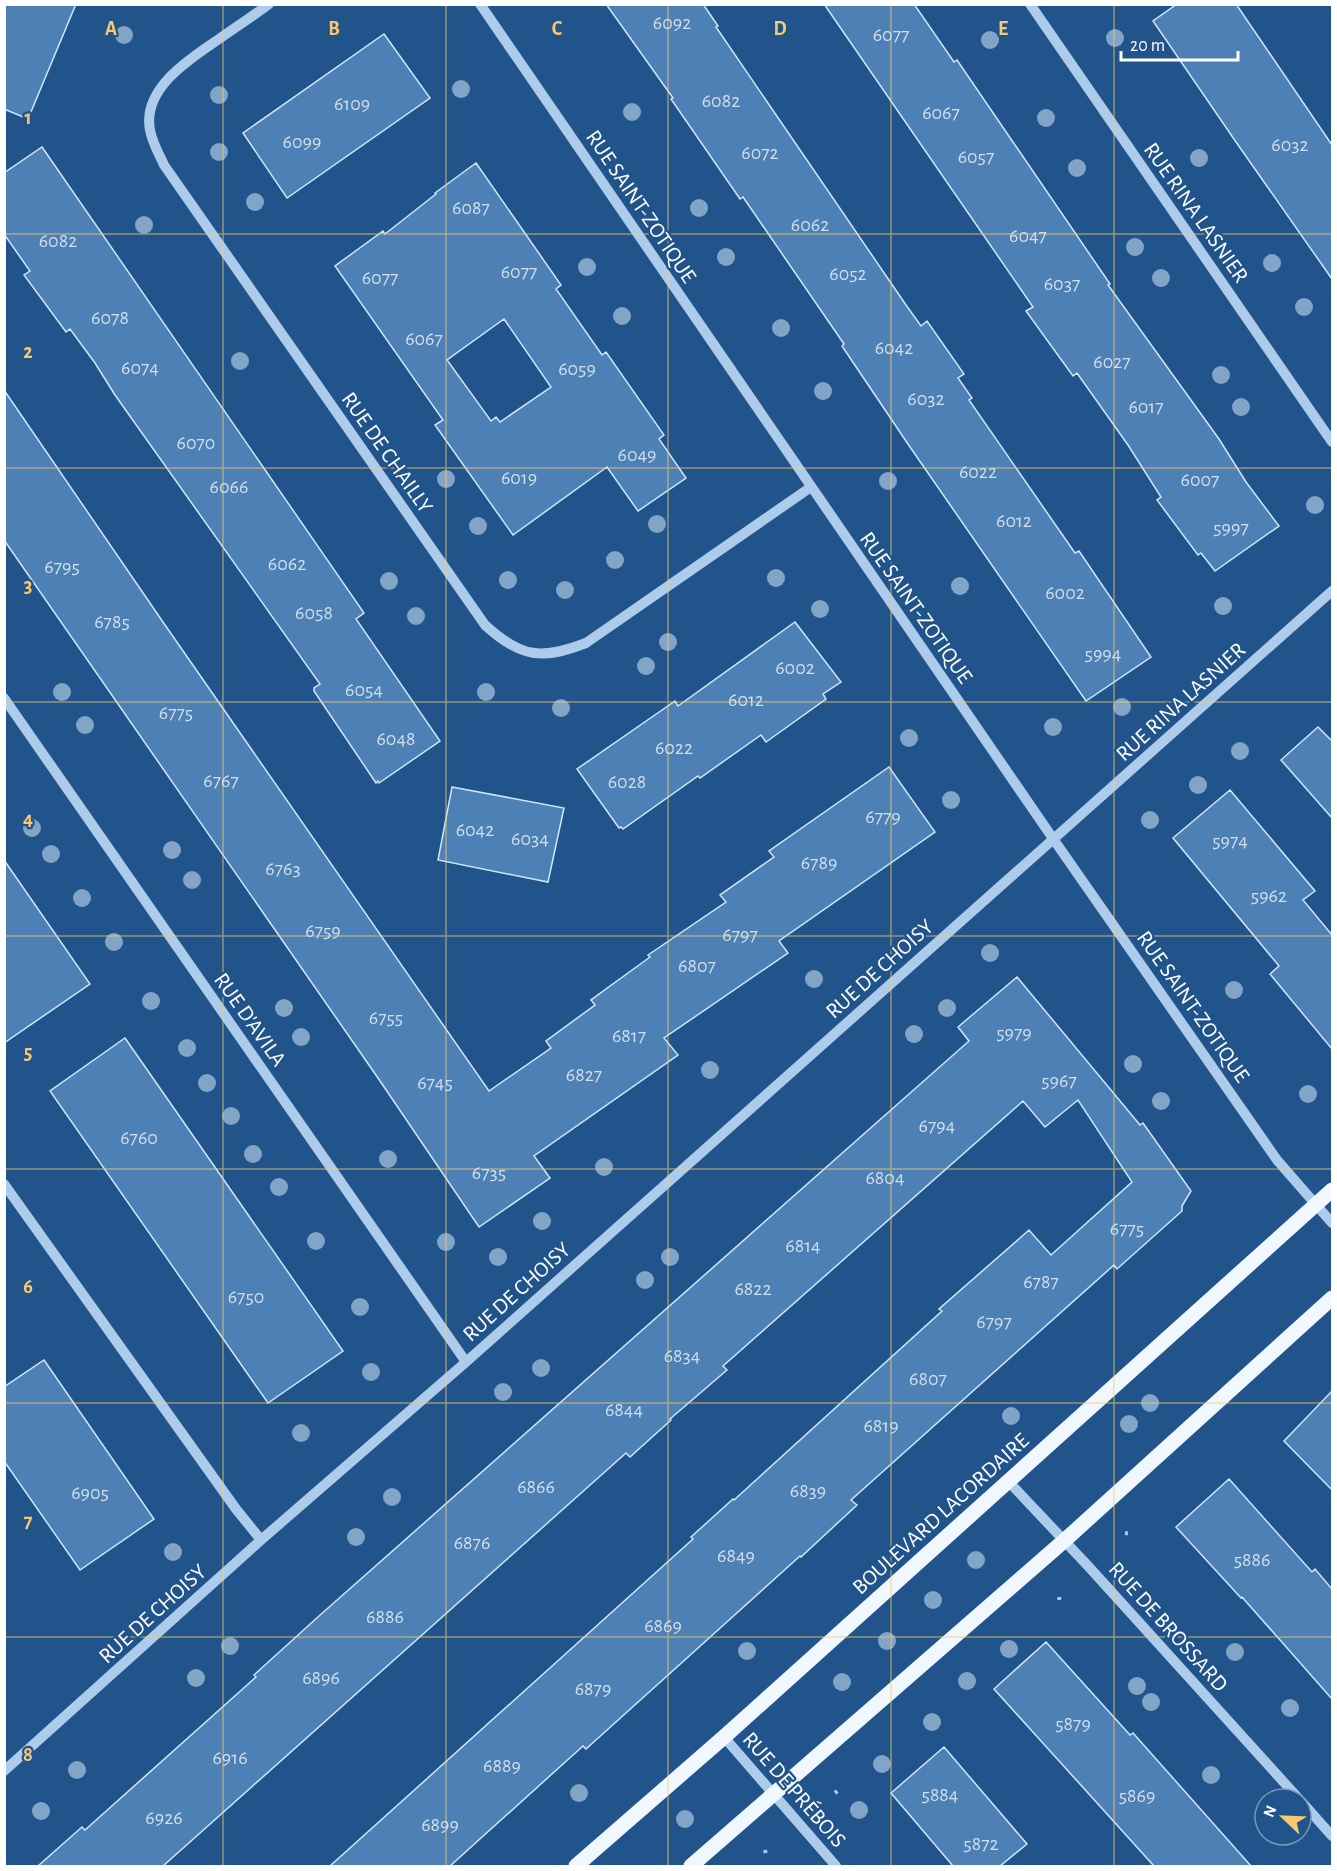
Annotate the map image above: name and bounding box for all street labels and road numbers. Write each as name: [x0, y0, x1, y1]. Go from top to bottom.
street label: RUE SAINT-ZOTIQUE: [582, 126, 701, 287]
street label: RUE RINA LASNIER: [1140, 139, 1253, 287]
street label: RUE DE CHAILLY: [337, 388, 437, 517]
street label: RUE SAINT-ZOTIQUE: [856, 528, 977, 688]
street label: RUE RINA LASNIER: [1112, 638, 1249, 765]
street label: RUE DE CHOISY: [822, 915, 938, 1022]
street label: RUE SAINT-ZOTIQUE: [1133, 927, 1254, 1087]
street label: RUE D'AVILA: [210, 969, 290, 1071]
street label: RUE DE CHOISY: [459, 1238, 575, 1345]
street label: BOULEVARD LACORDAIRE: [848, 1429, 1033, 1598]
street label: RUE DE BROSSARD: [1105, 1558, 1232, 1696]
street label: RUE DE CHOISY: [95, 1560, 211, 1667]
street label: RUE DE PRÉBOIS: [739, 1727, 851, 1851]

